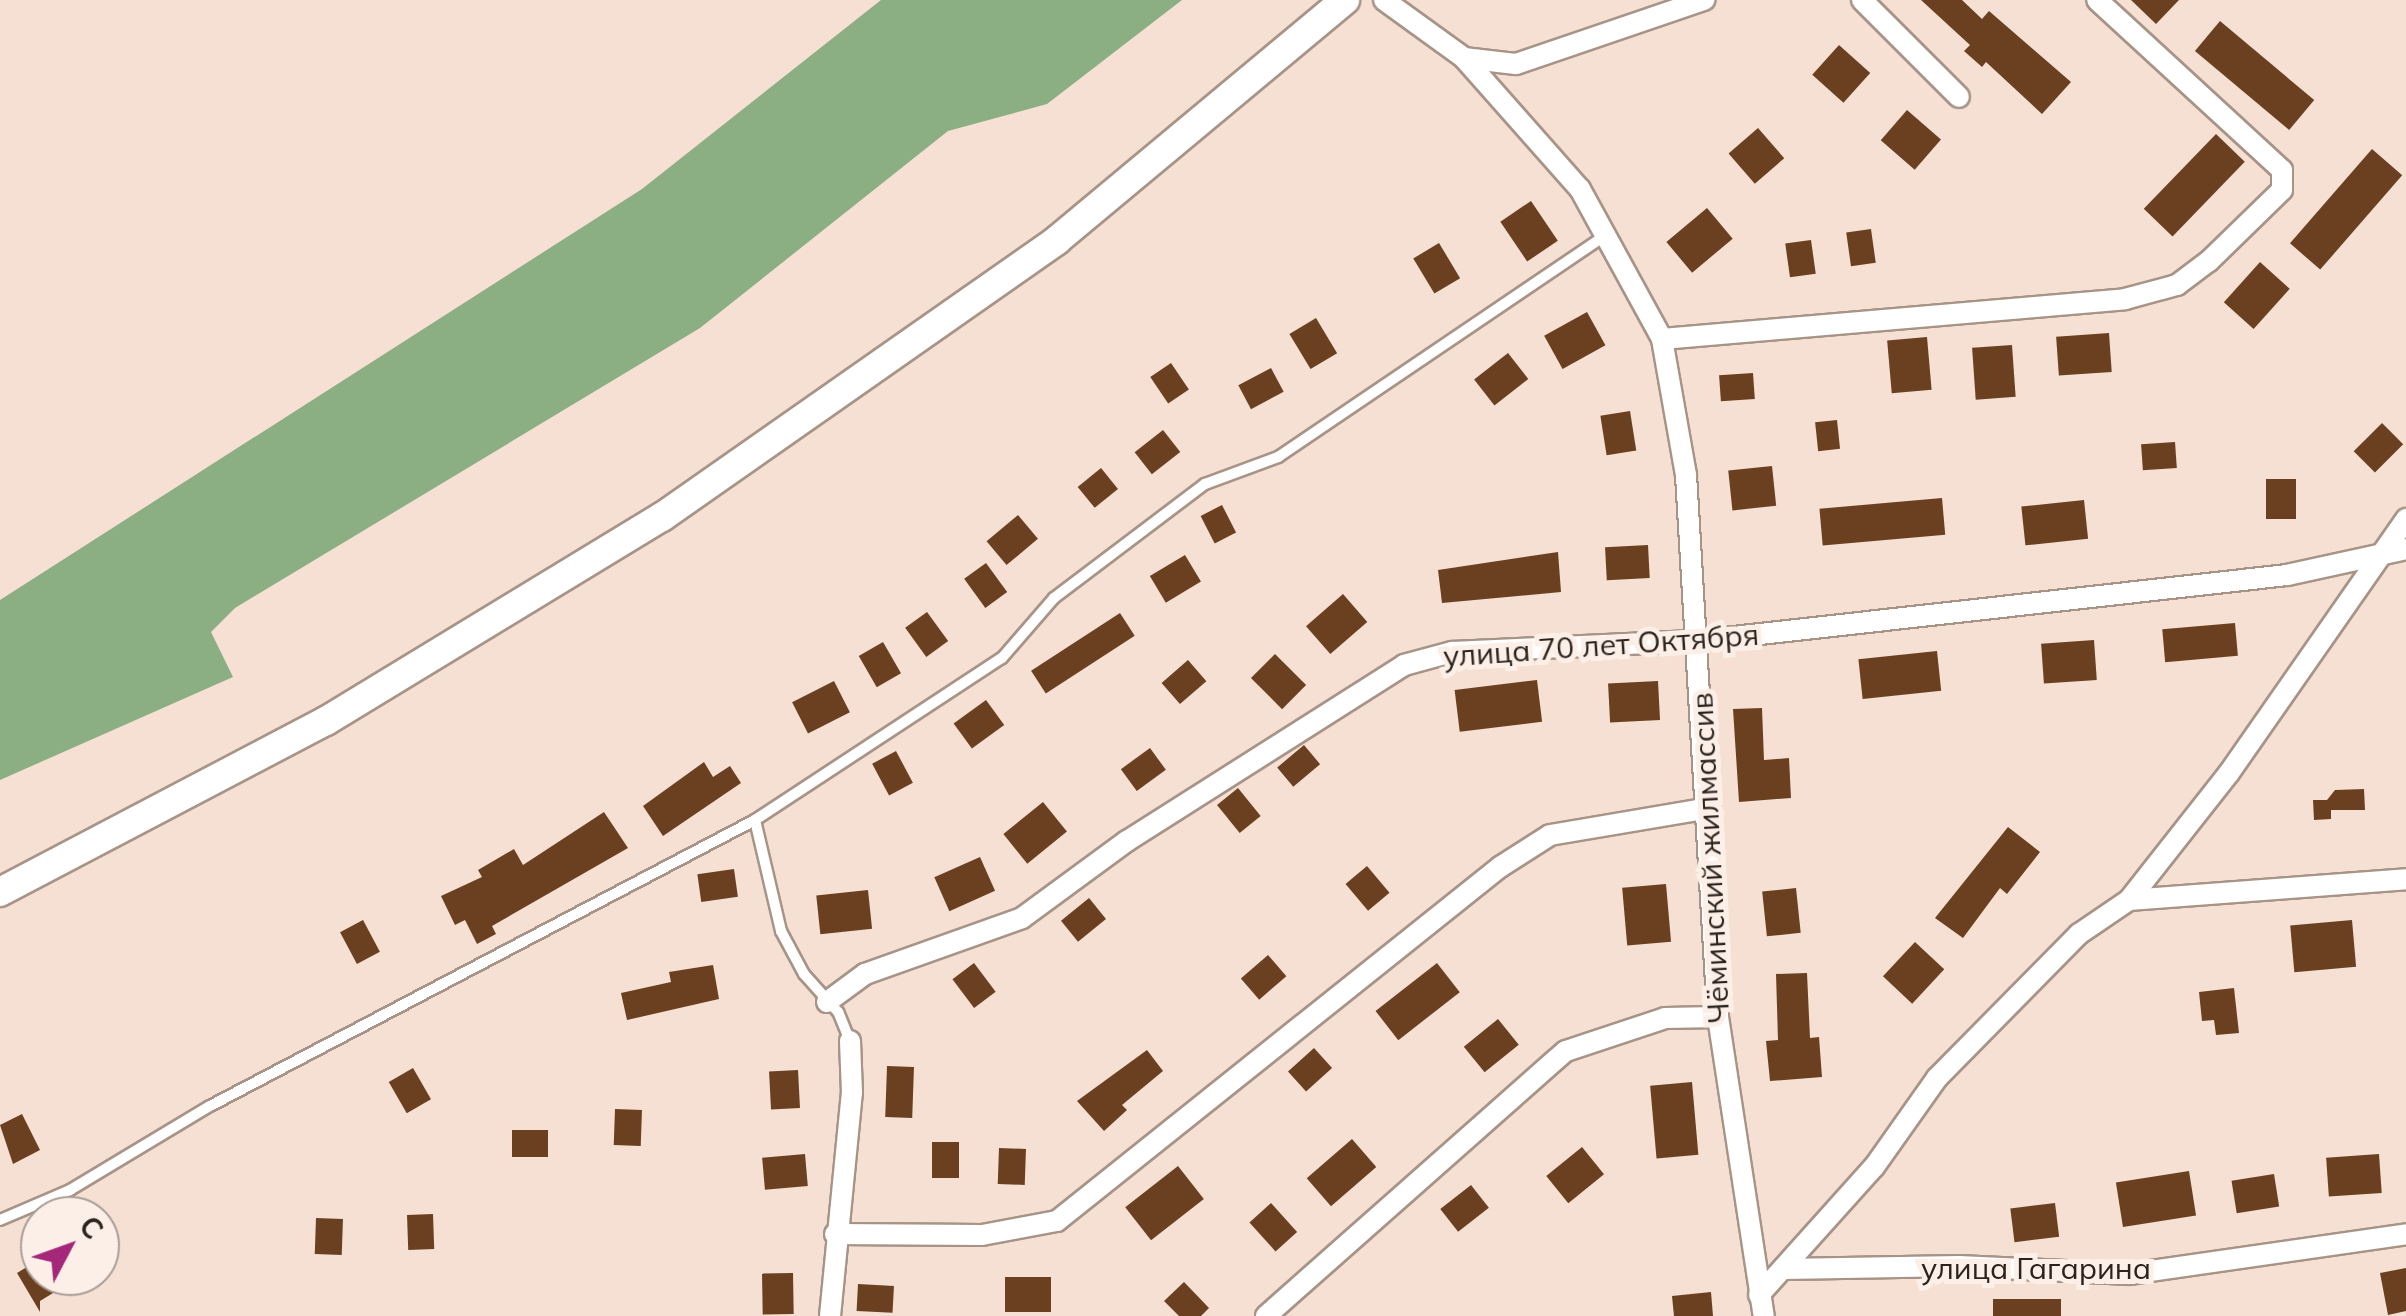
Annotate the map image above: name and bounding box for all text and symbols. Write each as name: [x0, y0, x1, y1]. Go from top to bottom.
street label: улица 70 лет Октября: [1442, 616, 1760, 674]
street label: Чёминский жилмассив: [1683, 692, 1737, 1024]
north arrow: [20, 1196, 120, 1296]
text: С: [72, 1209, 111, 1246]
street label: улица Гагарина: [1921, 1250, 2151, 1286]

